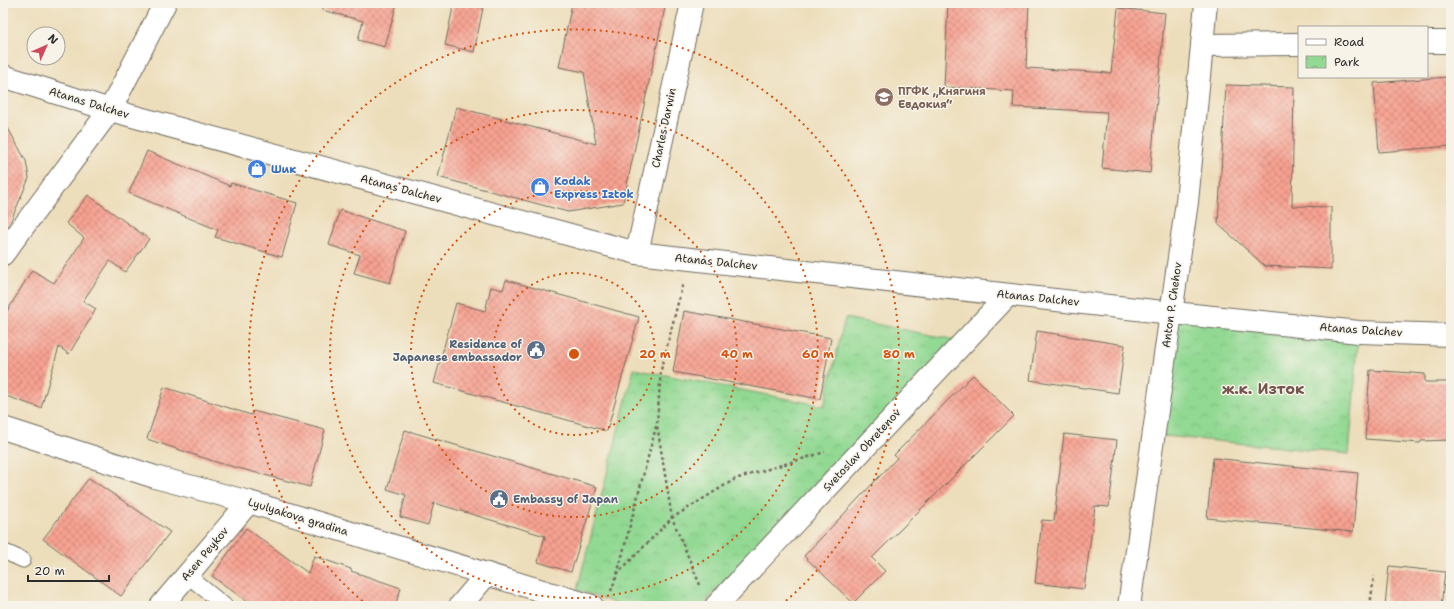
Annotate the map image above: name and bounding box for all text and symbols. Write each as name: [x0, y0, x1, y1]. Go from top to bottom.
north arrow: [26, 26, 66, 66]
legend: [1298, 26, 1428, 78]
text: N: [44, 31, 61, 48]
text: Road: [1334, 34, 1365, 50]
text: Park: [1334, 54, 1360, 70]
street label: Atanas Dalchev: [47, 84, 131, 122]
place label: ПГФК „Княгиня Евдокия“: [898, 84, 986, 112]
street label: Charles Darwin: [648, 86, 680, 169]
school or university icon: ПГФК „Княгиня Евдокия“: [873, 86, 895, 108]
shop icon: Шик: [246, 158, 268, 180]
place label: Шик: [271, 162, 296, 177]
street label: Atanas Dalchev: [359, 171, 443, 207]
place label: Kodak Express Iztok: [554, 174, 634, 202]
shop icon: Kodak Express Iztok: [529, 176, 551, 198]
street label: Atanas Dalchev: [674, 250, 758, 274]
street label: Anton P. Chehov: [1159, 261, 1185, 349]
street label: Atanas Dalchev: [996, 286, 1080, 310]
street label: Atanas Dalchev: [1319, 320, 1403, 340]
place label: Residence of Japanese embassador: [393, 337, 523, 365]
public building icon: Residence of Japanese embassador: [525, 339, 547, 361]
text: 20 m: [639, 346, 671, 362]
text: 40 m: [721, 346, 753, 362]
text: 60 m: [802, 346, 834, 362]
text: 80 m: [883, 346, 915, 362]
centre of rings: [567, 347, 581, 361]
district label: ж.к. Изток: [1222, 379, 1305, 399]
street label: Svetoslav Obretenov: [820, 405, 904, 495]
public building icon: Embassy of Japan: [488, 488, 510, 510]
place label: Embassy of Japan: [513, 492, 619, 507]
street label: Lyulyakova gradina: [246, 495, 350, 539]
street label: Asen Peykov: [178, 524, 232, 584]
scale bar: [28, 557, 109, 583]
text: 20 m: [34, 563, 65, 579]

